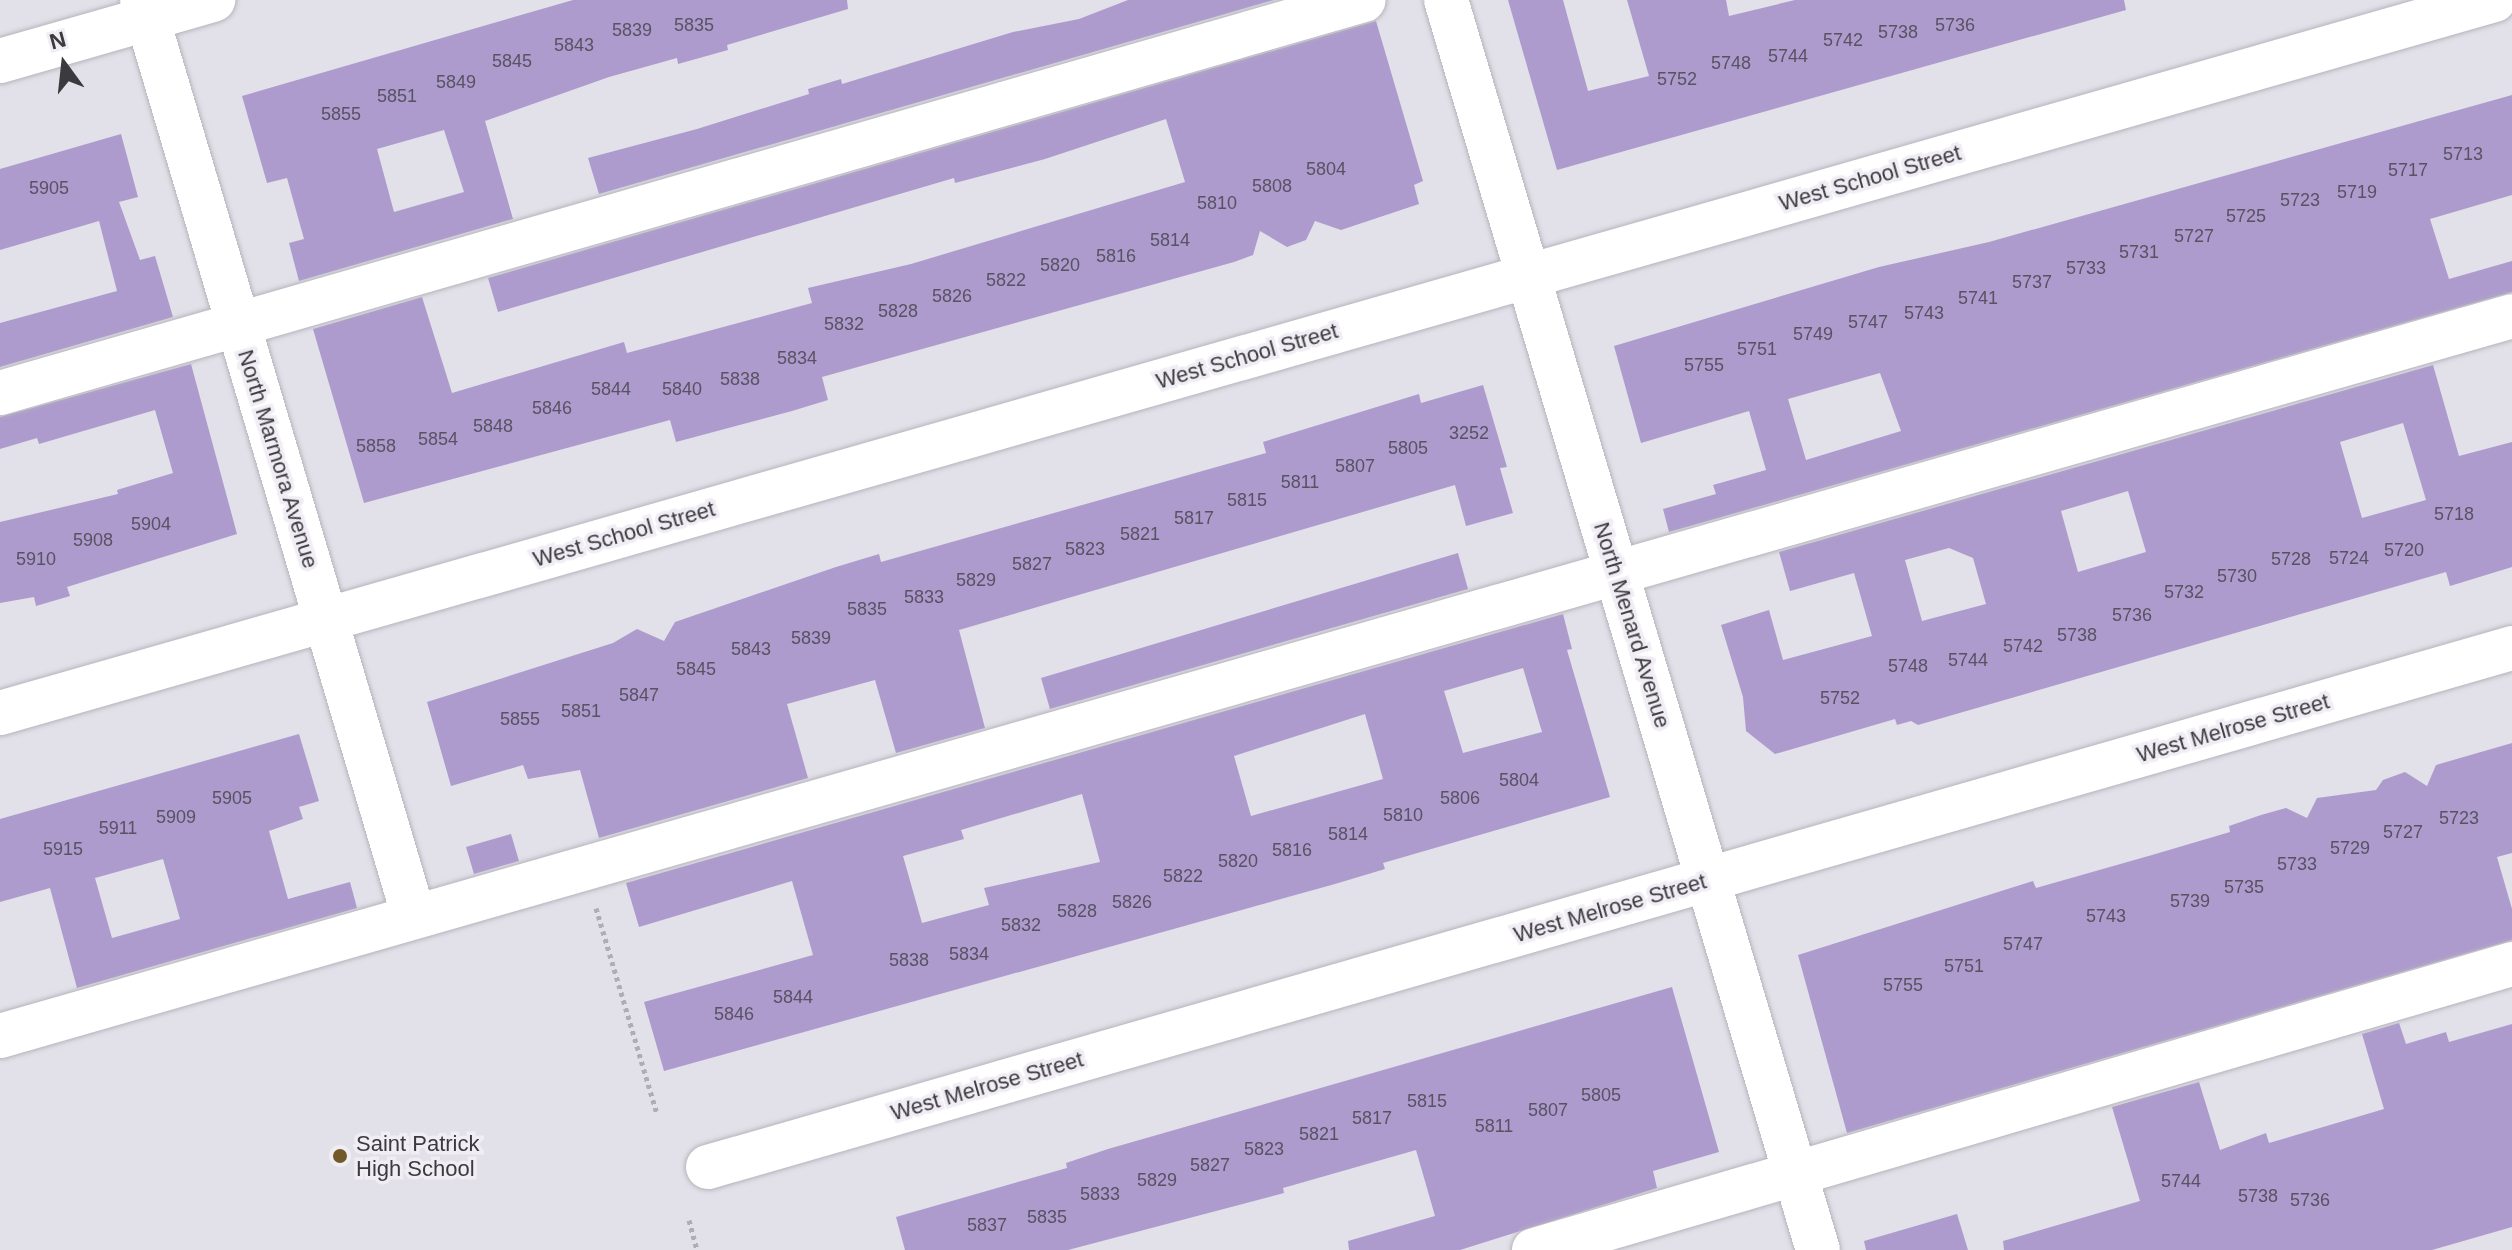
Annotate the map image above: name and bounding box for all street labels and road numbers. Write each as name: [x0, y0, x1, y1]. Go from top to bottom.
street label: West School Street: [1776, 139, 1964, 217]
street label: West School Street: [1153, 317, 1341, 395]
street label: North Marmora Avenue: [232, 346, 324, 572]
street label: West School Street: [530, 495, 718, 573]
street label: North Menard Avenue: [1588, 518, 1676, 732]
street label: West Melrose Street: [2134, 688, 2332, 768]
street label: West Melrose Street: [1511, 868, 1709, 948]
street label: West Melrose Street: [888, 1046, 1086, 1126]

